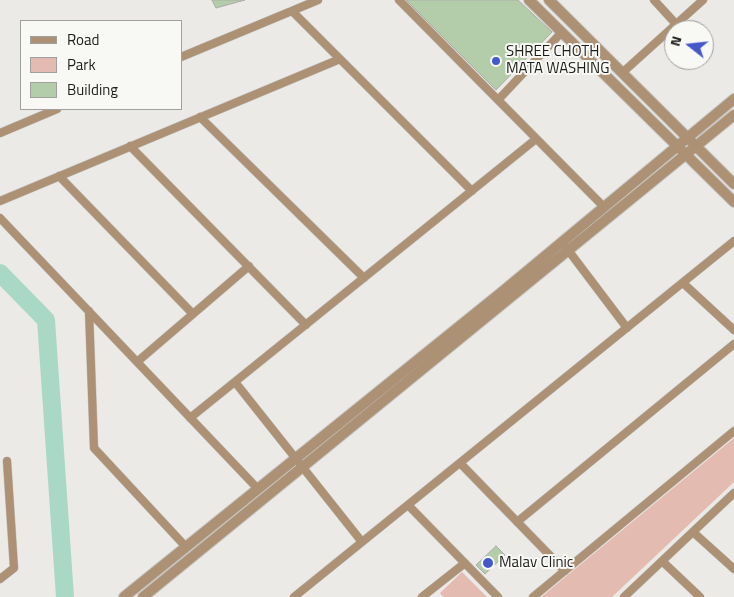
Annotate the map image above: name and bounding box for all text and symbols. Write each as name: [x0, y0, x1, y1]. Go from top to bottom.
legend: [20, 20, 182, 110]
north arrow: [664, 20, 714, 70]
text: Road: [67, 28, 99, 51]
text: N: [664, 33, 686, 49]
place label: SHREE CHOTH MATA WASHING: [506, 43, 609, 78]
text: Park: [67, 53, 96, 76]
marker: SHREE CHOTH MATA WASHING: [490, 55, 502, 67]
text: Building: [67, 78, 118, 101]
place label: Malav Clinic: [499, 554, 573, 572]
marker: Malav Clinic: [481, 556, 495, 570]

